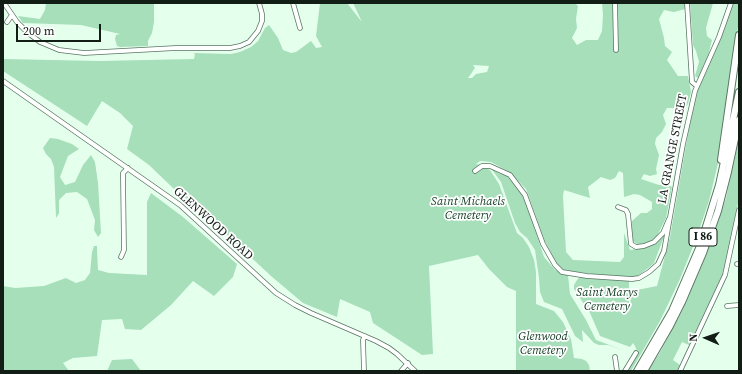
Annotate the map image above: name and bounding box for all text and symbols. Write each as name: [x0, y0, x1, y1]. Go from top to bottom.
scale bar: [18, 16, 103, 42]
text: 200 m: [23, 23, 55, 39]
street label: LA GRANGE STREET: [655, 93, 691, 205]
street label: GLENWOOD ROAD: [170, 184, 256, 264]
park label: Saint Michaels Cemetery: [431, 195, 505, 223]
road number: I 86: [689, 228, 717, 246]
park label: Saint Marys Cemetery: [576, 286, 638, 314]
north arrow: [686, 318, 726, 358]
park label: Glenwood Cemetery: [518, 330, 568, 358]
text: N: [686, 333, 701, 342]

